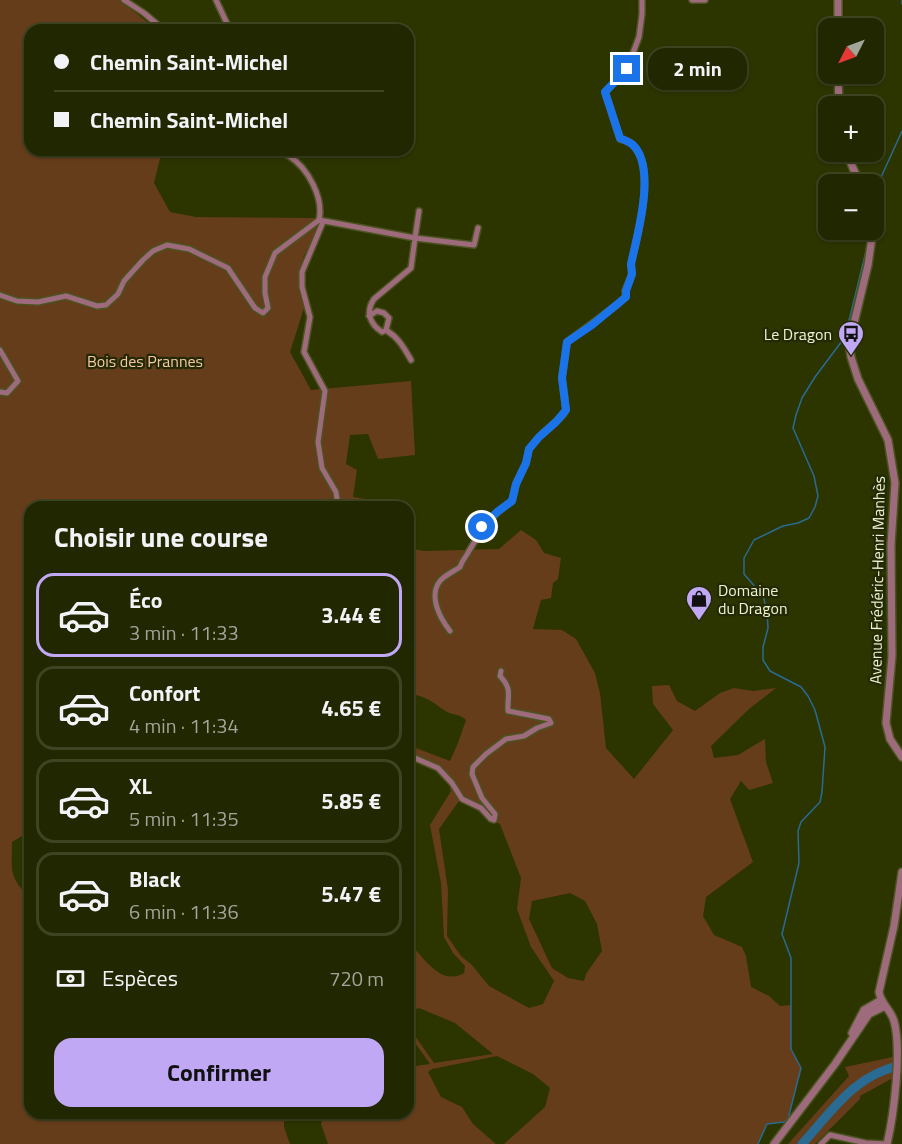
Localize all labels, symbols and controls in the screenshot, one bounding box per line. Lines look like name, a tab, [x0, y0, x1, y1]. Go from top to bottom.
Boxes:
north arrow	[818, 18, 884, 84]
map controls	[818, 18, 884, 240]
text: Chemin Saint-Michel	[90, 45, 288, 79]
callout: 2 min	[648, 48, 747, 90]
text: 2 min	[673, 53, 722, 84]
route end	[613, 55, 640, 82]
button: +	[818, 96, 884, 162]
text: Chemin Saint-Michel	[90, 103, 288, 137]
button: −	[818, 174, 884, 240]
bus stop icon: Le Dragon	[836, 319, 866, 357]
place label: Le Dragon	[764, 322, 832, 346]
park label: Bois des Prannes	[87, 349, 203, 373]
street label: Avenue Frédéric-Henri Manhès	[863, 476, 891, 684]
route start	[468, 513, 495, 540]
text: Choisir une course	[54, 516, 268, 557]
place label: Domaine du Dragon	[718, 578, 788, 620]
text: Éco	[129, 583, 162, 617]
shop icon: Domaine du Dragon	[684, 584, 714, 622]
icon: car	[57, 588, 111, 642]
text: 3.44 €	[321, 598, 381, 632]
text: 3 min · 11:33	[129, 617, 239, 648]
text: Confort	[129, 676, 200, 710]
icon: car	[57, 681, 111, 735]
text: 4.65 €	[321, 691, 381, 725]
text: 4 min · 11:34	[129, 710, 239, 741]
text: XL	[129, 769, 152, 803]
icon: car	[57, 774, 111, 828]
text: 5.85 €	[321, 784, 381, 818]
text: 5 min · 11:35	[129, 803, 239, 834]
text: Black	[129, 862, 181, 896]
icon: car	[57, 867, 111, 921]
text: 5.47 €	[321, 877, 381, 911]
text: 6 min · 11:36	[129, 896, 239, 927]
text: Espèces	[102, 961, 178, 995]
icon: cash	[54, 962, 87, 995]
text: 720 m	[329, 963, 384, 994]
button: Confirmer	[54, 1038, 384, 1107]

